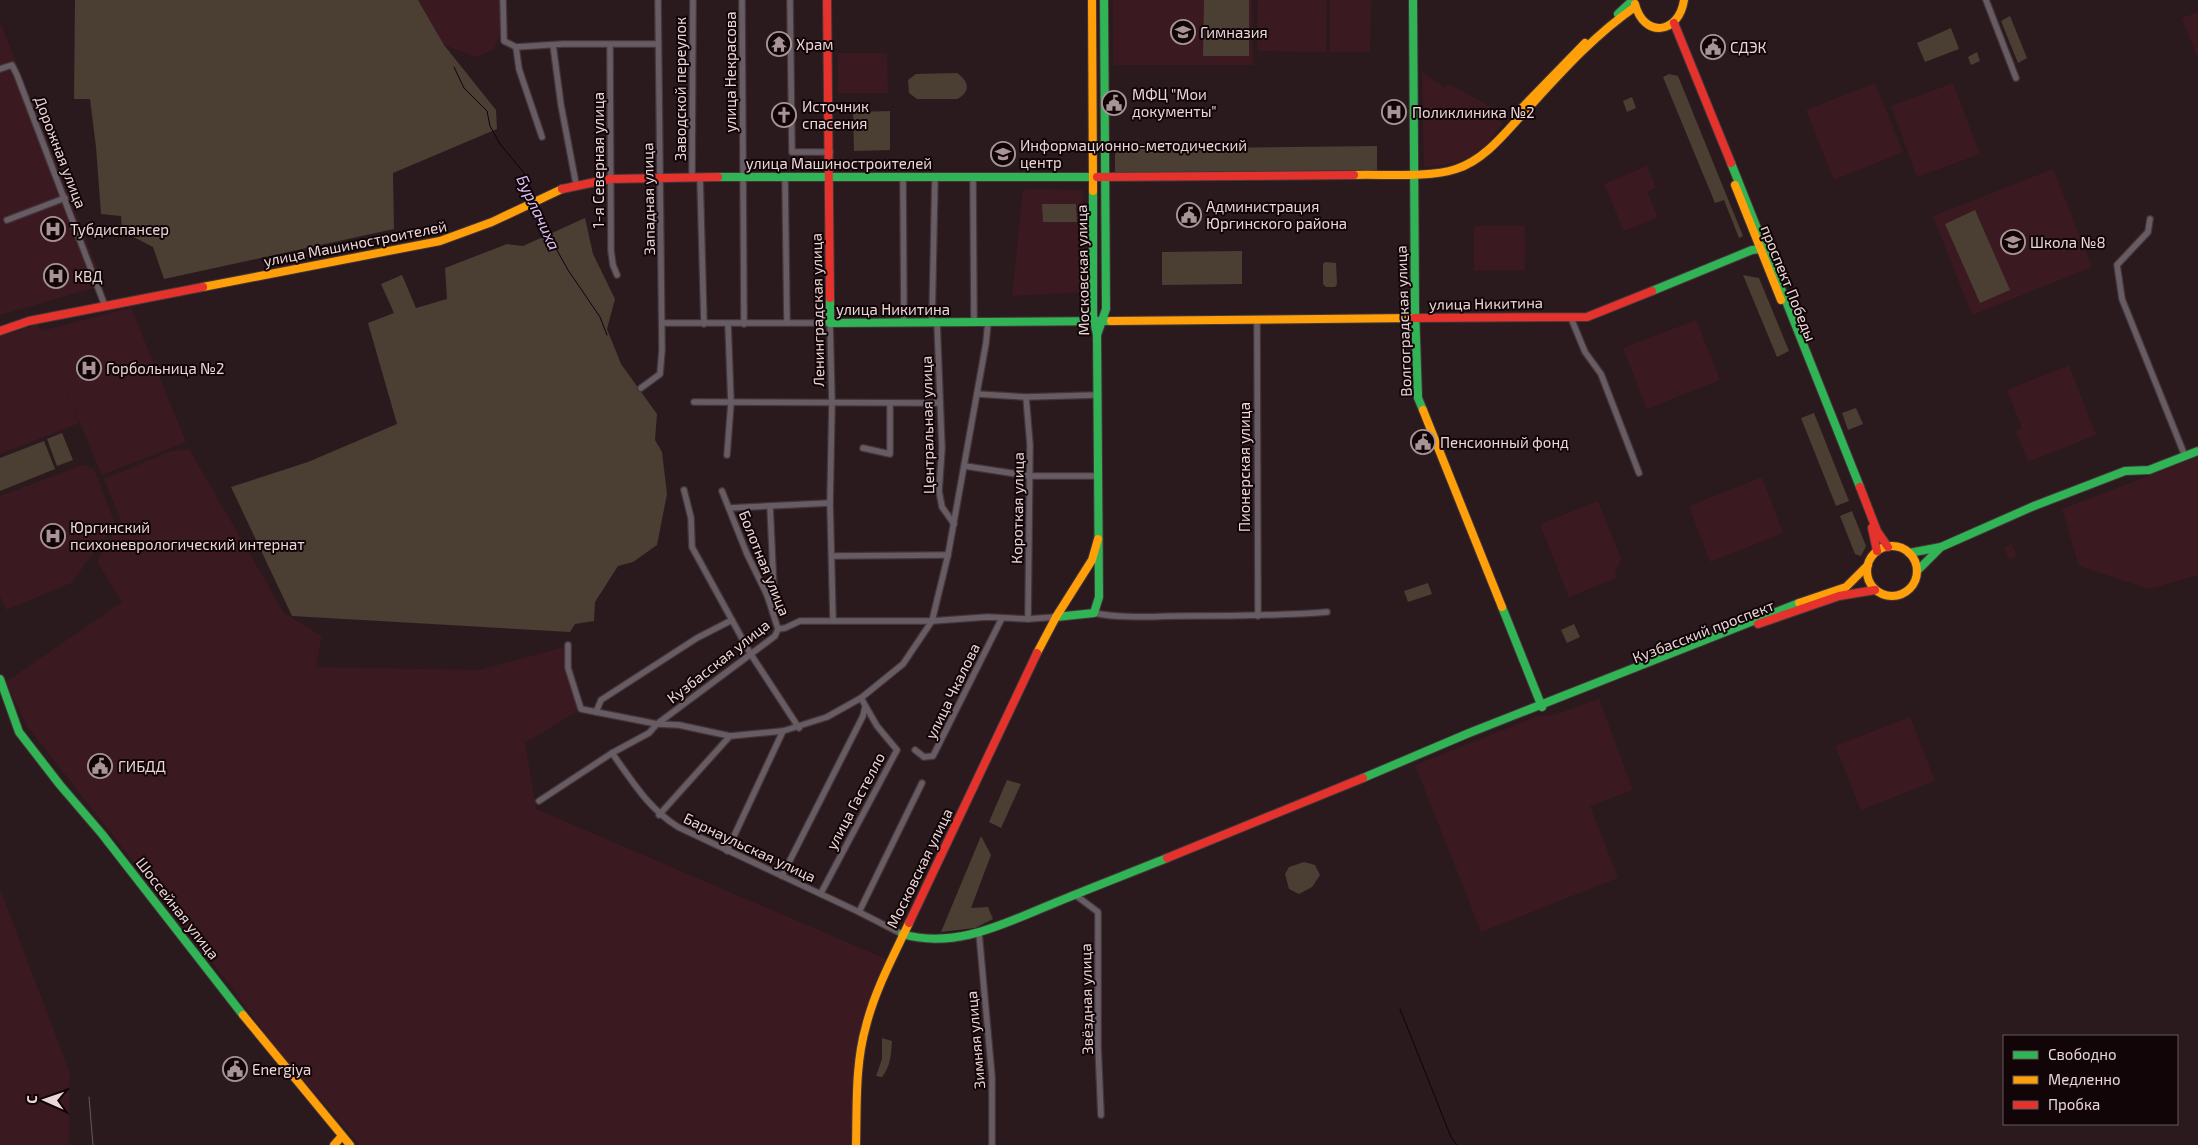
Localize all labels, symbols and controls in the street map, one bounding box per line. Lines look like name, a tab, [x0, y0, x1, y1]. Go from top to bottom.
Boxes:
street label: улица Некрасова	[721, 12, 740, 132]
street label: Заводской переулок	[671, 17, 690, 161]
school or university icon: Гимназия	[1170, 19, 1196, 45]
place label: Гимназия	[1200, 23, 1268, 41]
temple icon: Храм	[766, 31, 792, 57]
public building icon: СДЭК	[1700, 34, 1726, 60]
place label: Храм	[796, 35, 833, 53]
place label: СДЭК	[1730, 38, 1767, 56]
place label: МФЦ "Мои документы"	[1132, 85, 1217, 121]
public building icon: МФЦ "Мои документы"	[1101, 90, 1127, 116]
street label: 1-я Северная улица	[589, 92, 608, 228]
street label: Дорожная улица	[30, 93, 91, 211]
place label: Источник спасения	[802, 97, 869, 132]
hospital icon: Поликлиника №2	[1381, 99, 1407, 125]
church icon: Источник спасения	[771, 102, 797, 128]
place label: Поликлиника №2	[1412, 103, 1535, 121]
place label: Информационно-методический центр	[1020, 136, 1247, 171]
school or university icon: Информационно-методический центр	[990, 141, 1016, 167]
street label: Западная улица	[638, 143, 659, 255]
street label: улица Машиностроителей	[746, 154, 932, 173]
water label: Бурлачиха	[513, 171, 565, 253]
place label: Администрация Юргинского района	[1206, 197, 1347, 232]
public building icon: Администрация Юргинского района	[1176, 202, 1202, 228]
street label: Московская улица	[1072, 204, 1093, 336]
hospital icon: Тубдиспансер	[40, 216, 66, 242]
street label: улица Машиностроителей	[262, 216, 448, 271]
place label: Тубдиспансер	[70, 220, 169, 239]
street label: проспект Победы	[1758, 222, 1820, 344]
school or university icon: Школа №8	[2000, 229, 2026, 255]
street label: Ленинградская улица	[807, 233, 828, 387]
place label: Школа №8	[2030, 233, 2106, 251]
street label: Волгоградская улица	[1391, 245, 1416, 397]
hospital icon: КВД	[43, 263, 69, 289]
place label: КВД	[74, 267, 103, 285]
street label: улица Никитина	[1429, 293, 1543, 314]
street label: улица Никитина	[836, 300, 950, 319]
hospital icon: Горбольница №2	[76, 355, 102, 381]
street label: Центральная улица	[917, 356, 938, 494]
place label: Горбольница №2	[106, 359, 224, 377]
street label: Пионерская улица	[1235, 402, 1254, 532]
public building icon: Пенсионный фонд	[1410, 429, 1436, 455]
place label: Пенсионный фонд	[1440, 433, 1569, 451]
street label: Короткая улица	[1007, 452, 1028, 564]
street label: Болотная улица	[735, 508, 794, 619]
place label: Юргинский психоневрологический интернат	[70, 518, 305, 553]
hospital icon: Юргинский психоневрологический интернат	[40, 523, 66, 549]
street label: Кузбасский проспект	[1630, 596, 1777, 667]
street label: Кузбасская улица	[663, 615, 774, 707]
street label: улица Чкалова	[921, 640, 984, 742]
street label: улица Гастелло	[822, 749, 889, 853]
public building icon: ГИБДД	[87, 753, 113, 779]
place label: ГИБДД	[118, 757, 166, 775]
street label: Московская улица	[882, 805, 957, 931]
street label: Барнаульская улица	[681, 808, 819, 886]
street label: Шоссейная улица	[132, 853, 223, 963]
street label: Звёздная улица	[1076, 943, 1097, 1055]
street label: Зимняя улица	[962, 990, 989, 1090]
legend	[2003, 1035, 2178, 1125]
text: Свободно	[2048, 1045, 2117, 1063]
public building icon: Energiya	[222, 1056, 248, 1082]
place label: Energiya	[252, 1060, 311, 1078]
text: Медленно	[2048, 1070, 2121, 1088]
north arrow	[20, 1075, 70, 1125]
text: С	[23, 1095, 40, 1104]
text: Пробка	[2048, 1095, 2100, 1113]

